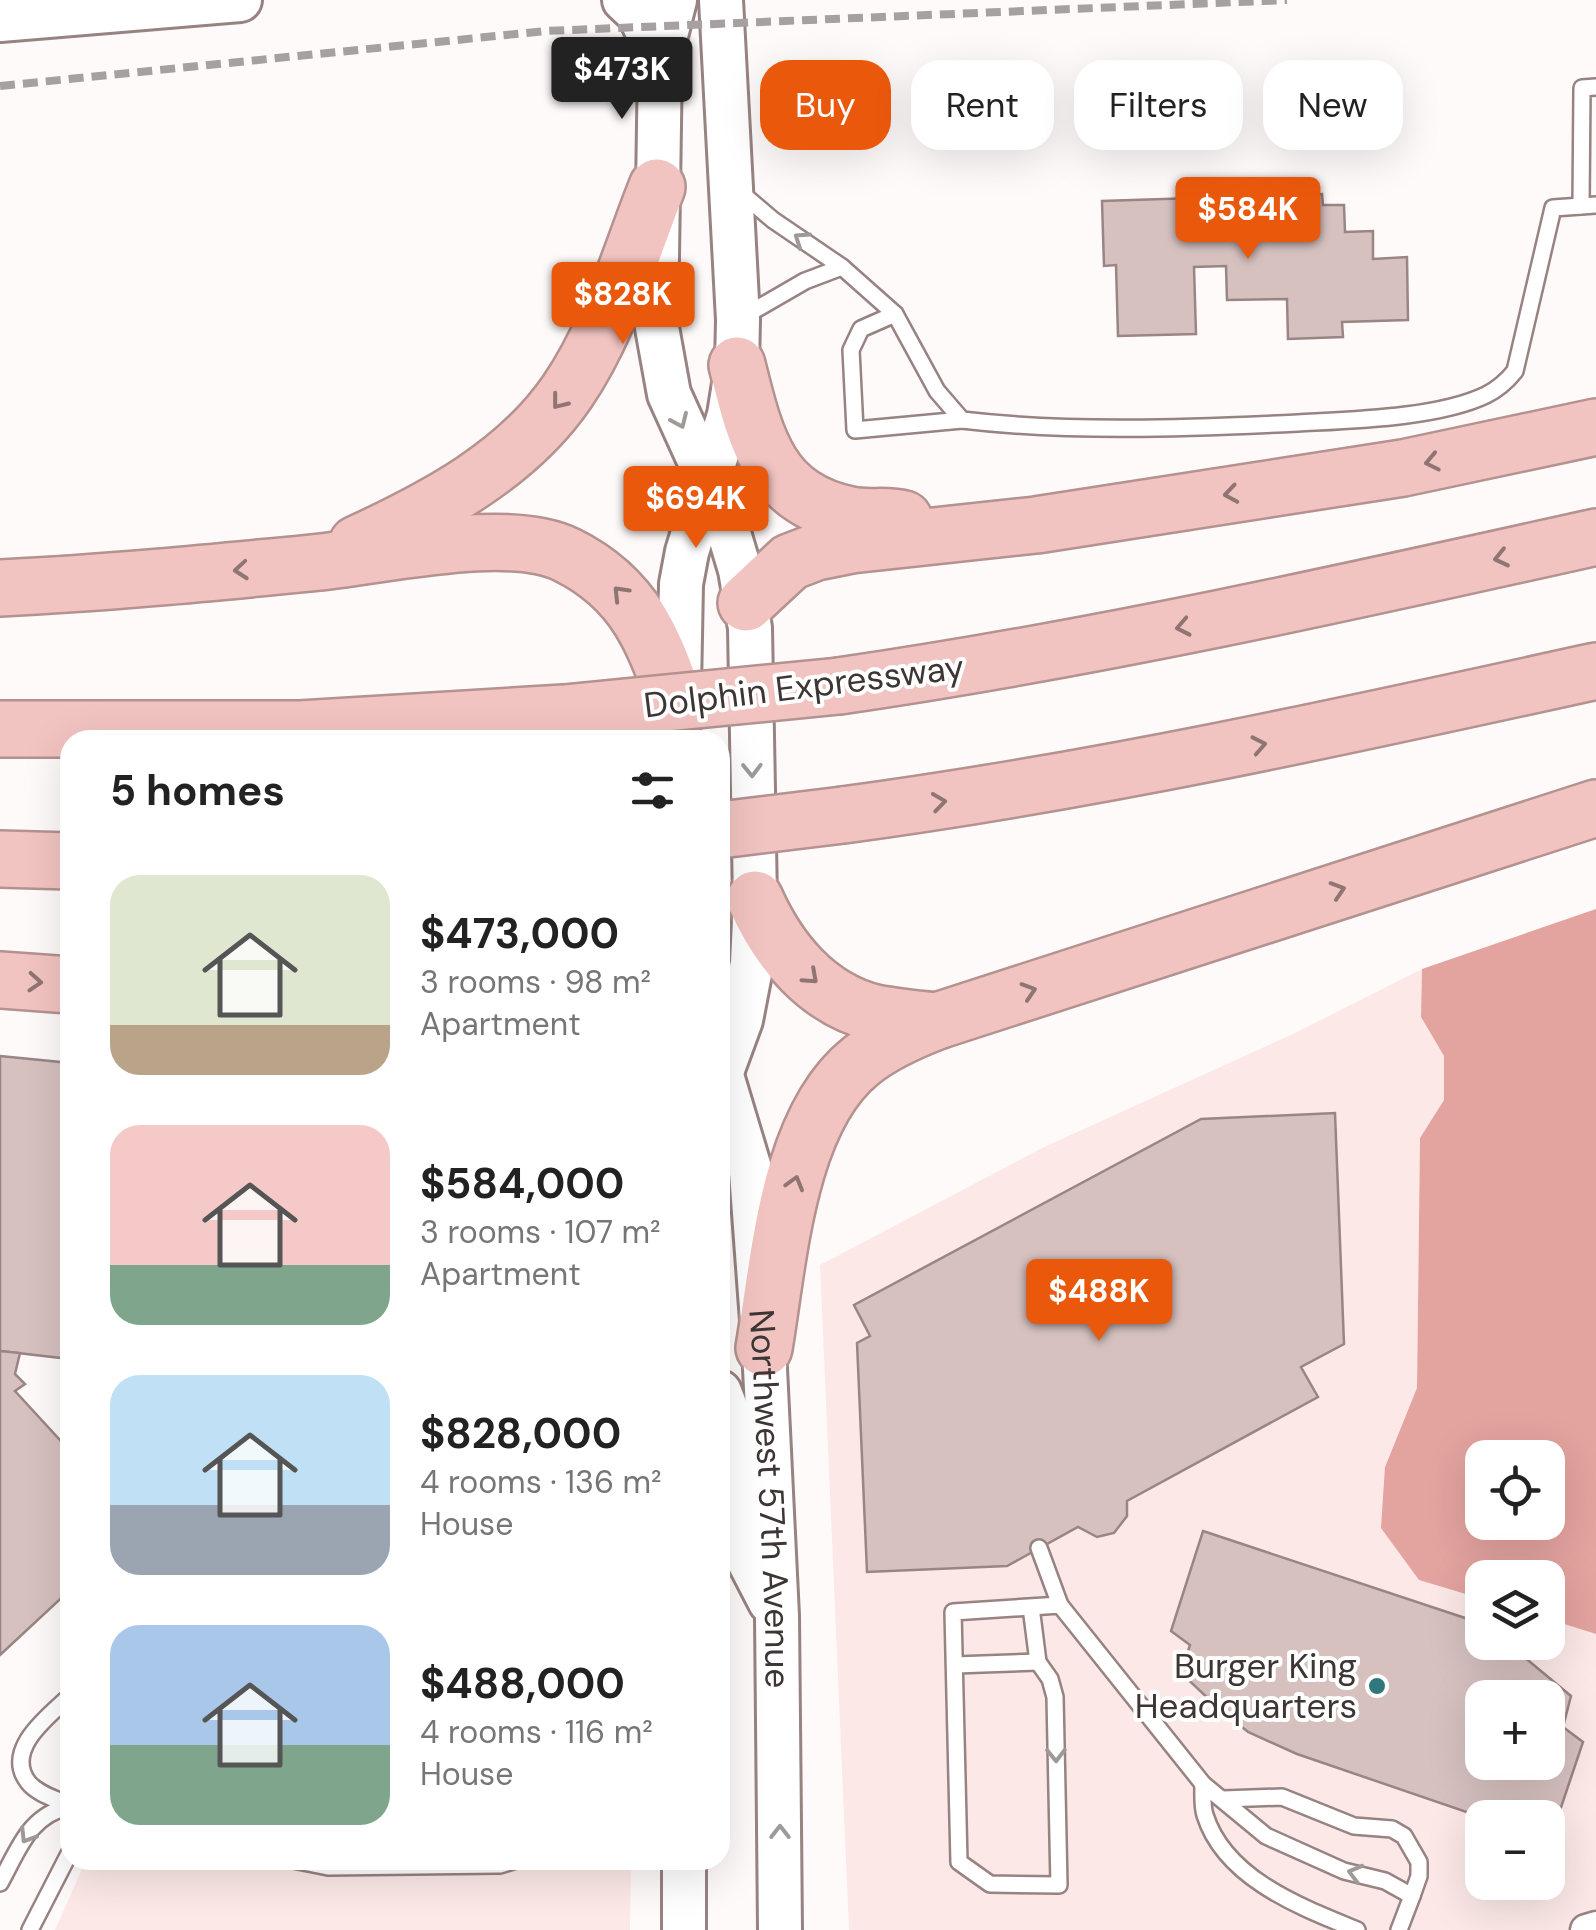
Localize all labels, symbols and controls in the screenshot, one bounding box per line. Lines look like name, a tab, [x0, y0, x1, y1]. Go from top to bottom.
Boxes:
pin: $473K	[552, 37, 692, 122]
text: $473K	[573, 48, 671, 90]
chip: Buy	[760, 60, 891, 150]
chip: Rent	[911, 60, 1054, 150]
chip: Filters	[1074, 60, 1243, 150]
chip: New	[1263, 60, 1403, 150]
pin: $584K	[1178, 177, 1318, 262]
text: $584K	[1197, 188, 1299, 230]
one-way arrow	[794, 232, 812, 251]
pin: $828K	[553, 262, 693, 347]
text: $828K	[574, 273, 672, 315]
one-way arrow	[553, 390, 570, 408]
one-way arrow	[668, 411, 688, 429]
one-way arrow	[1424, 450, 1441, 471]
pin: $694K	[626, 466, 766, 551]
text: $694K	[646, 477, 747, 519]
one-way arrow	[1223, 483, 1240, 504]
one-way arrow	[1493, 546, 1510, 567]
one-way arrow	[233, 558, 249, 580]
one-way arrow	[614, 587, 632, 605]
one-way arrow	[1175, 615, 1192, 636]
street label: Dolphin Expressway	[641, 644, 967, 728]
one-way arrow	[1250, 735, 1267, 756]
one-way arrow	[742, 762, 763, 778]
text: 5 homes	[110, 763, 285, 818]
icon: filters	[625, 763, 680, 818]
one-way arrow	[931, 792, 948, 813]
one-way arrow	[1329, 882, 1346, 902]
text: $473,000	[420, 906, 619, 961]
icon: home	[190, 915, 310, 1035]
text: 3 rooms · 98 m²	[420, 961, 651, 1003]
one-way arrow	[799, 966, 818, 984]
one-way arrow	[27, 971, 43, 992]
one-way arrow	[1020, 983, 1037, 1003]
text: Apartment	[420, 1003, 581, 1045]
text: $584,000	[420, 1156, 624, 1211]
icon: home	[190, 1165, 310, 1285]
one-way arrow	[783, 1176, 804, 1193]
text: 3 rooms · 107 m²	[420, 1211, 661, 1253]
text: Apartment	[420, 1253, 581, 1295]
pin: $488K	[1029, 1259, 1169, 1344]
text: $488K	[1048, 1270, 1150, 1312]
street label: Northwest 57th Avenue	[738, 1308, 801, 1688]
text: $828,000	[420, 1406, 621, 1461]
icon: home	[190, 1415, 310, 1535]
map controls	[1465, 1440, 1565, 1900]
button: locate	[1465, 1440, 1565, 1540]
text: 4 rooms · 136 m²	[420, 1461, 662, 1503]
text: House	[420, 1503, 513, 1545]
button: layers	[1465, 1560, 1565, 1660]
place label: Burger King Headquarters	[1135, 1643, 1357, 1729]
text: $488,000	[420, 1656, 625, 1711]
icon: home	[190, 1665, 310, 1785]
marker: Burger King Headquarters	[1366, 1675, 1388, 1697]
button: +	[1465, 1680, 1565, 1780]
text: 4 rooms · 116 m²	[420, 1711, 653, 1753]
one-way arrow	[1045, 1748, 1067, 1764]
text: House	[420, 1753, 513, 1795]
button: −	[1465, 1800, 1565, 1900]
one-way arrow	[769, 1824, 791, 1840]
one-way arrow	[20, 1825, 39, 1843]
one-way arrow	[1347, 1864, 1365, 1885]

